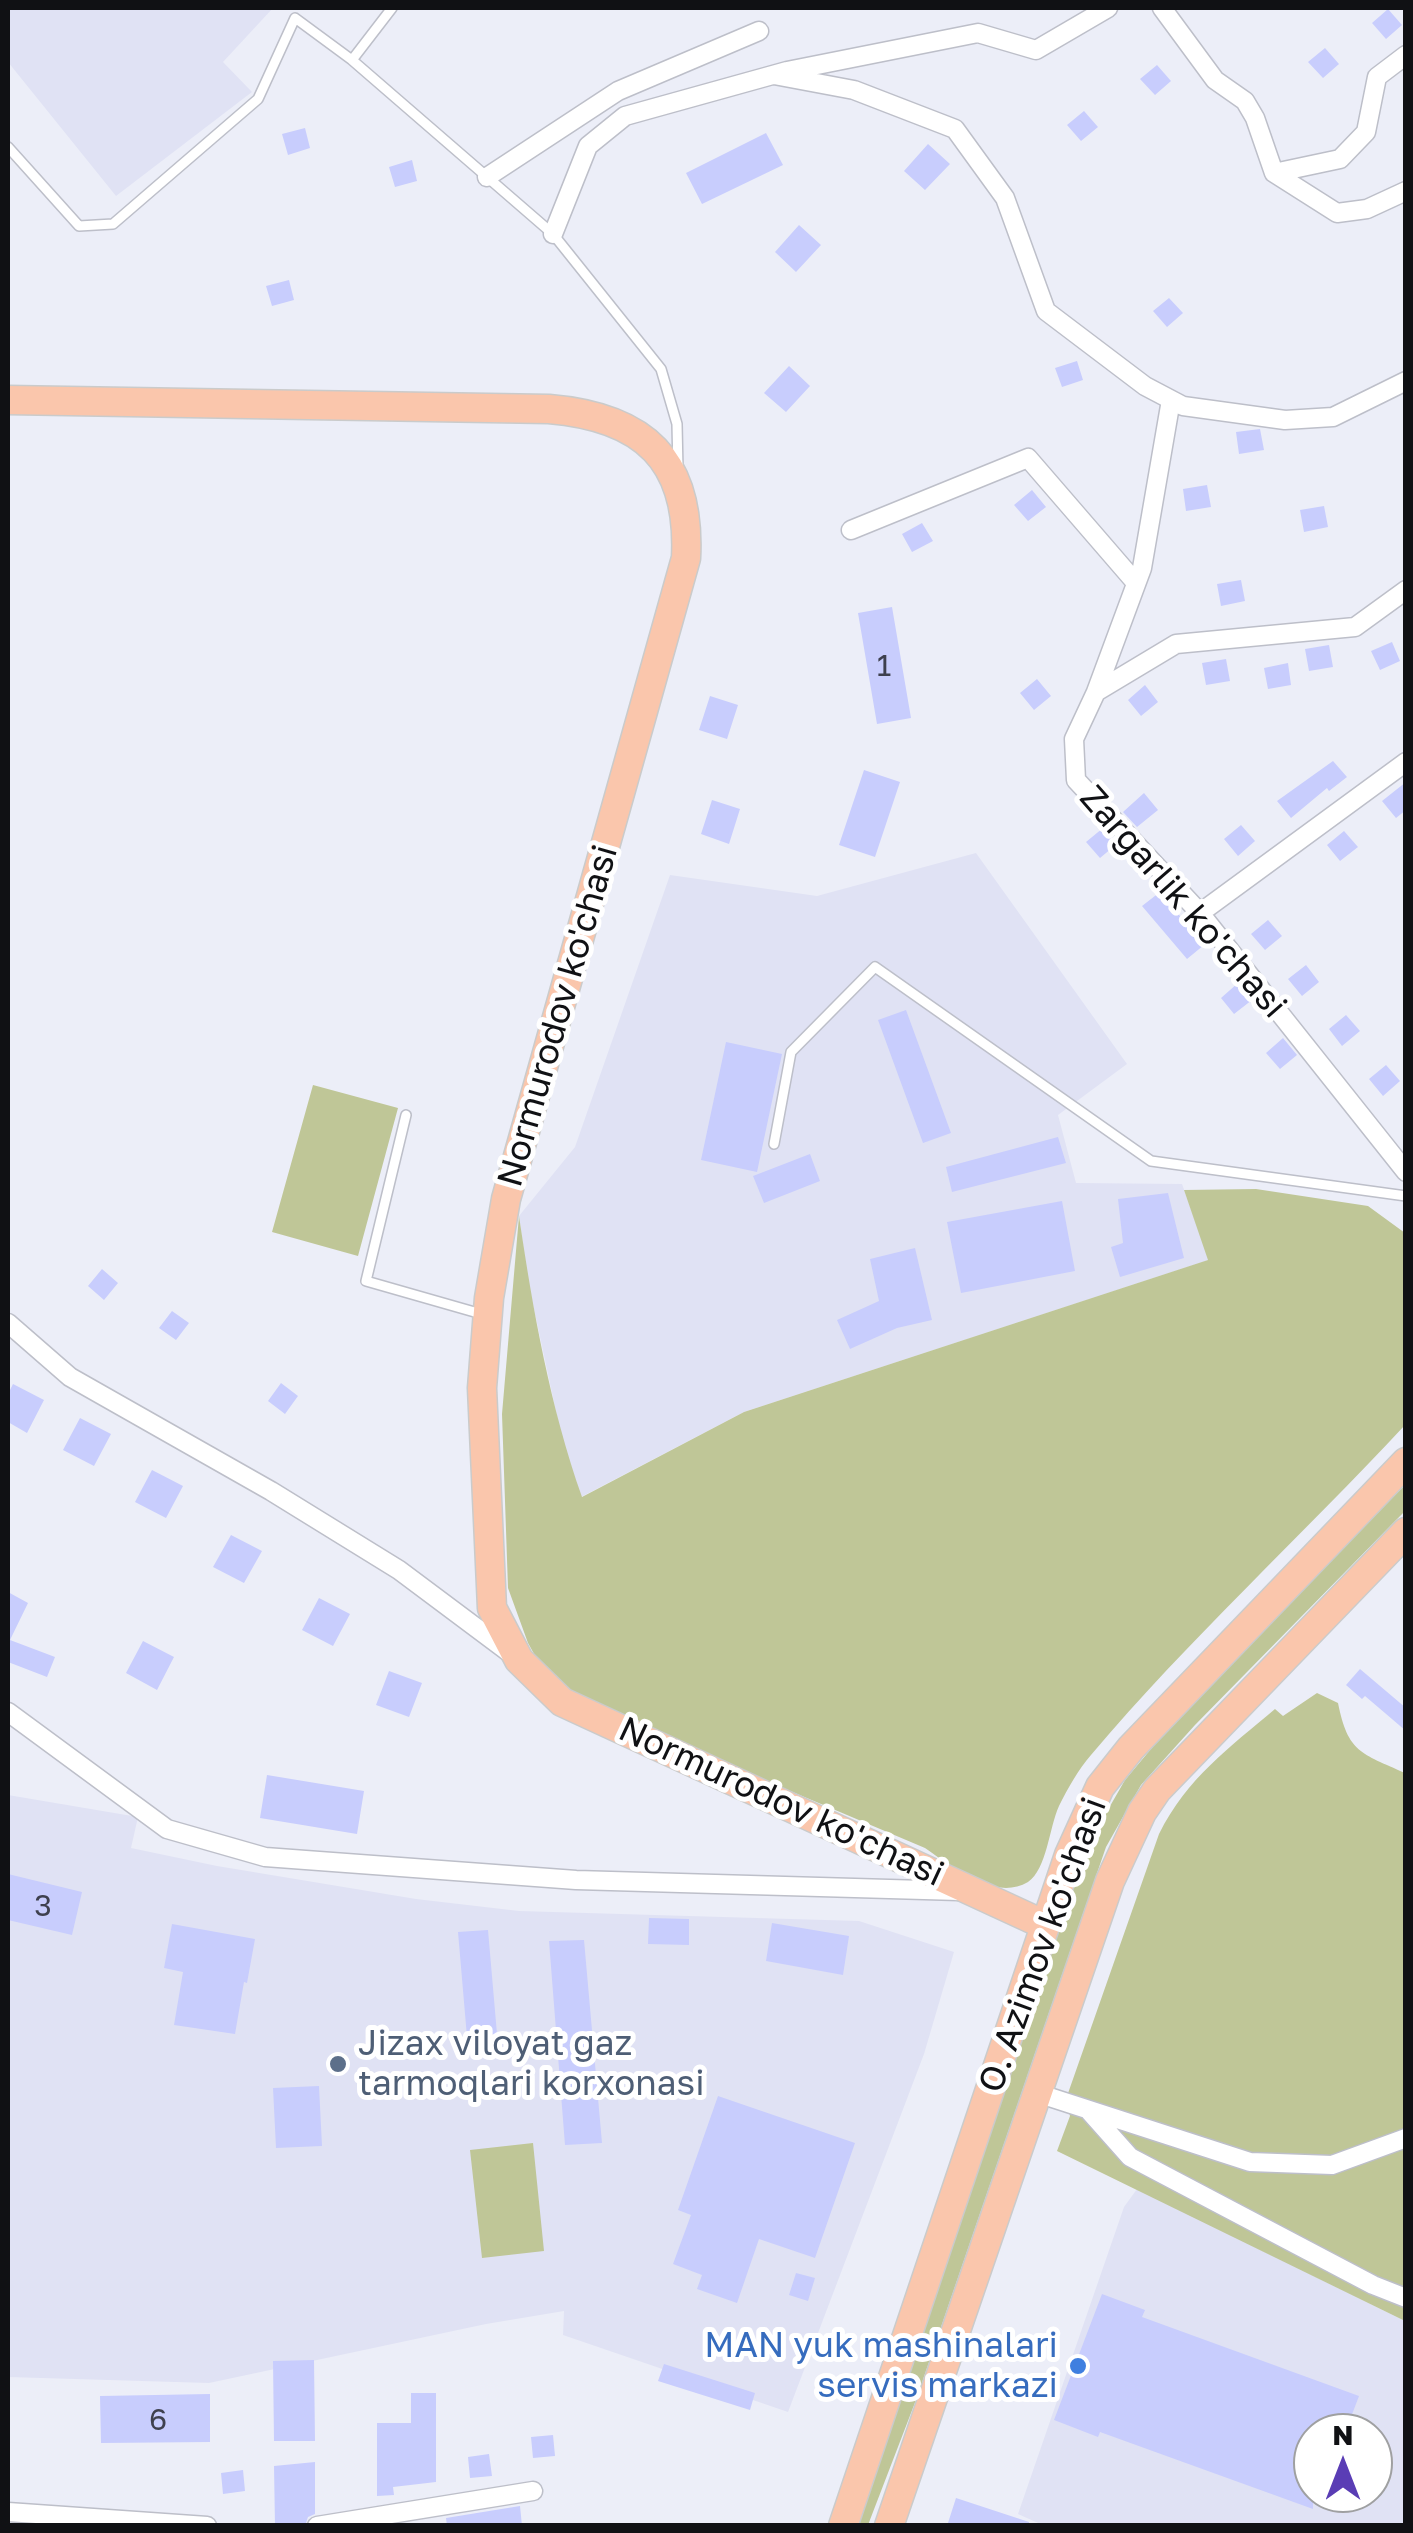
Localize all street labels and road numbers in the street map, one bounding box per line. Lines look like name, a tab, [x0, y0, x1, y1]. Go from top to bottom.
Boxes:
street label: Zargarlik ko'chasi	[1071, 777, 1295, 1027]
street label: Normurodov ko'chasi	[489, 840, 627, 1192]
street label: Normurodov ko'chasi	[612, 1708, 950, 1896]
street label: O. Azimov ko'chasi	[970, 1792, 1116, 2098]

